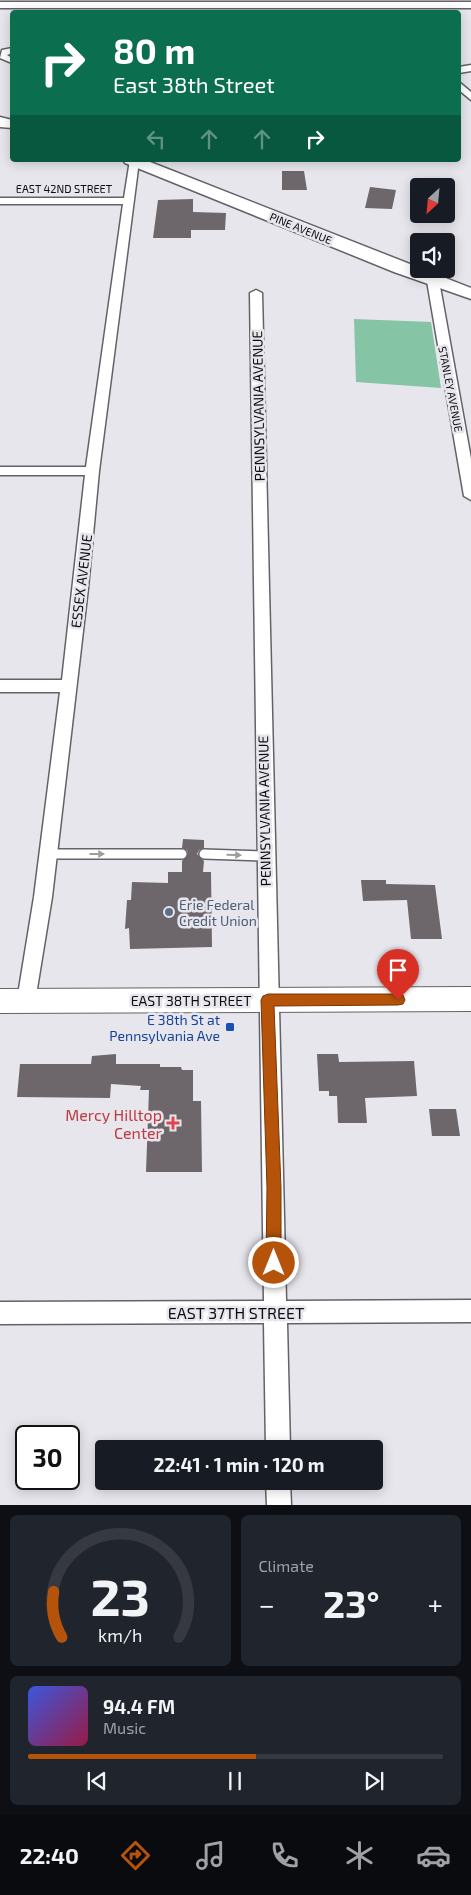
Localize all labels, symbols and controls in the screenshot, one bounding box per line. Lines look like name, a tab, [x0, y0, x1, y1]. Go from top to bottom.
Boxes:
text: 80 m	[113, 29, 195, 71]
icon: right	[30, 30, 95, 95]
text: East 38th Street	[113, 71, 275, 97]
icon: left	[142, 125, 170, 153]
icon: ahead	[195, 125, 223, 153]
icon: ahead	[248, 125, 276, 153]
icon: right	[301, 125, 329, 153]
north arrow	[410, 178, 455, 222]
map controls	[410, 178, 455, 278]
street label: EAST 42ND STREET	[16, 182, 113, 195]
street label: PINE AVENUE	[268, 210, 334, 246]
button: sound	[410, 233, 455, 278]
street label: PENNSYLVANIA AVENUE	[248, 330, 268, 482]
street label: STANLEY AVENUE	[436, 345, 466, 433]
street label: ESSEX AVENUE	[67, 533, 95, 629]
street label: PENNSYLVANIA AVENUE	[254, 735, 274, 887]
one-way arrow	[89, 850, 105, 858]
one-way arrow	[226, 851, 242, 859]
place label: Erie Federal Credit Union	[179, 896, 257, 929]
marker: Erie Federal Credit Union	[163, 906, 175, 918]
pin	[377, 949, 419, 1000]
icon: arrive	[384, 956, 412, 984]
street label: EAST 38TH STREET	[131, 992, 251, 1009]
place label: E 38th St at Pennsylvania Ave	[109, 1011, 220, 1044]
marker: E 38th St at Pennsylvania Ave	[224, 1021, 236, 1033]
place label: Mercy Hilltop Center	[65, 1105, 163, 1142]
marker: Mercy Hilltop Center	[166, 1116, 180, 1130]
position arrow	[247, 1236, 299, 1288]
street label: EAST 37TH STREET	[168, 1303, 304, 1322]
speed limit sign: 30	[15, 1425, 80, 1490]
text: 22:41 · 1 min · 120 m	[153, 1453, 325, 1476]
text: Climate	[259, 1556, 314, 1575]
text: 23	[90, 1564, 150, 1626]
text: 23°	[323, 1580, 380, 1626]
text: −	[259, 1587, 275, 1621]
text: +	[428, 1587, 443, 1621]
text: km/h	[98, 1624, 142, 1646]
text: 94.4 FM	[103, 1695, 175, 1718]
text: Music	[103, 1718, 146, 1737]
icon: previous	[83, 1767, 111, 1795]
icon: pause	[221, 1767, 249, 1795]
icon: next	[360, 1767, 388, 1795]
icon: directions	[118, 1838, 153, 1873]
icon: music	[193, 1838, 228, 1873]
icon: phone	[267, 1838, 302, 1873]
icon: climate	[342, 1838, 377, 1873]
icon: car	[416, 1838, 451, 1873]
text: 22:40	[20, 1842, 79, 1868]

